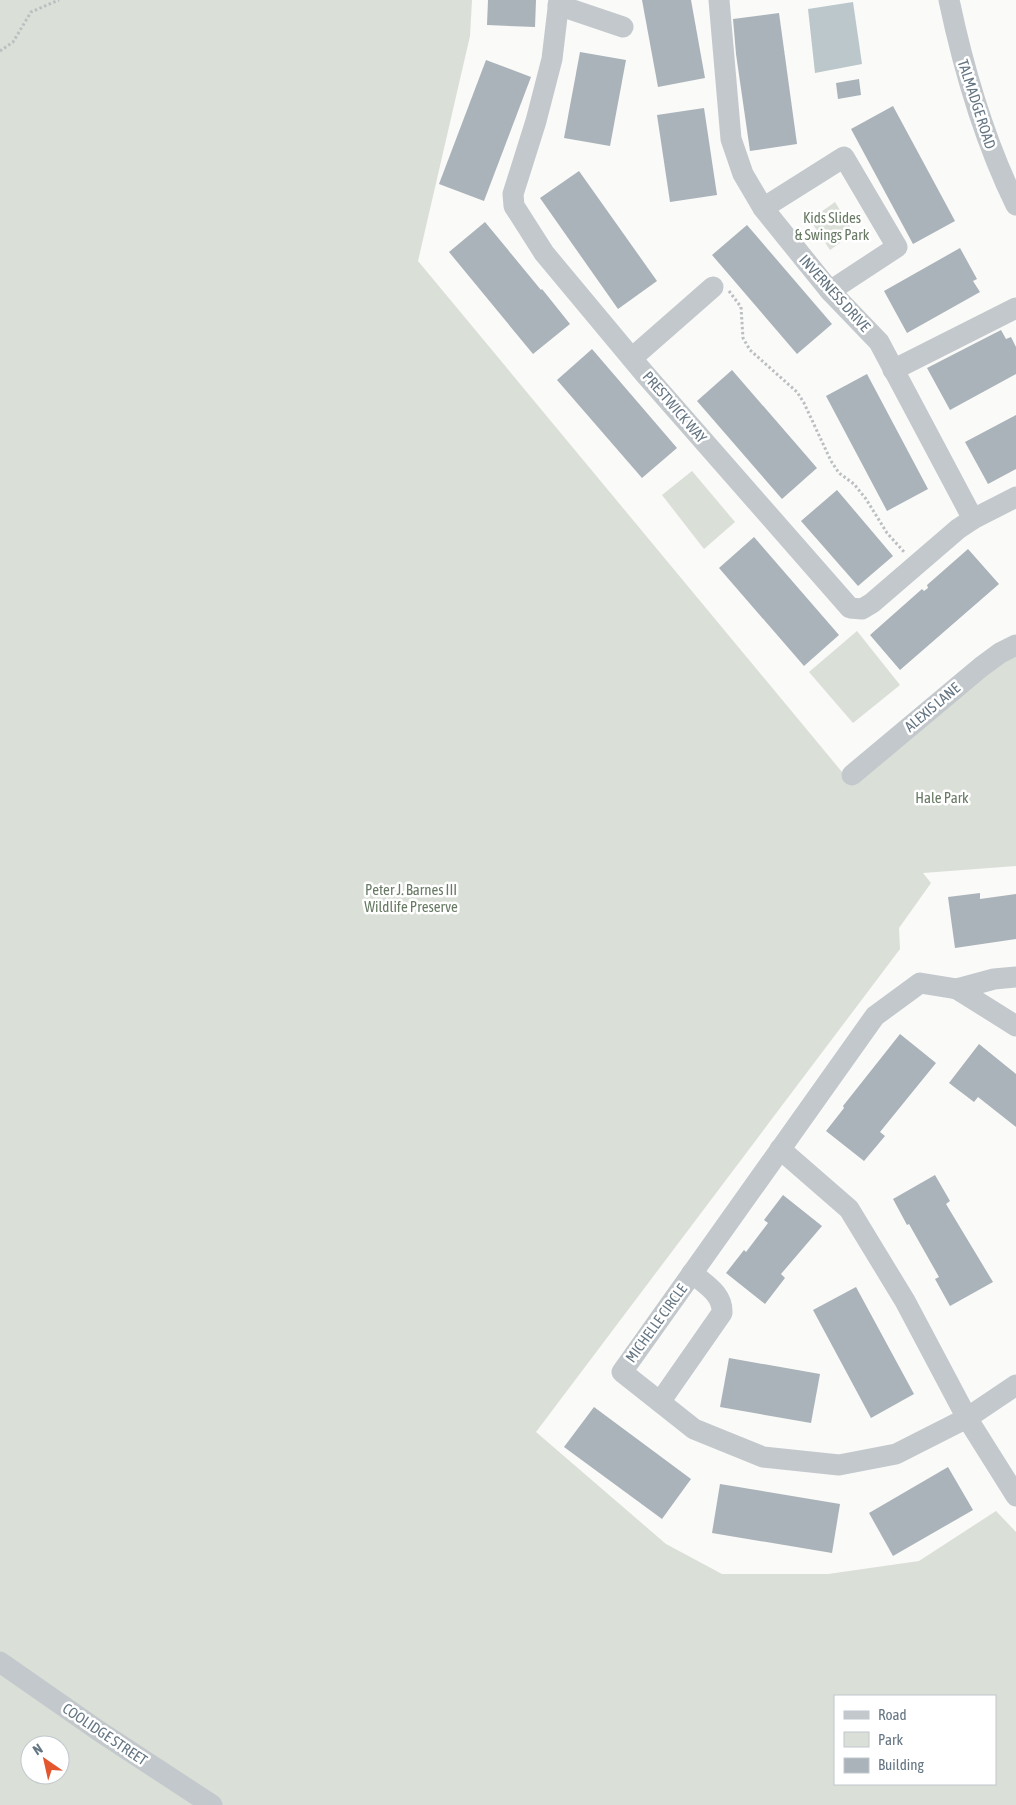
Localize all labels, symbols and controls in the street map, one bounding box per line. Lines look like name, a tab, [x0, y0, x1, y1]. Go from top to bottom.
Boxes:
street label: TALMADGE ROAD	[955, 57, 999, 151]
park label: Kids Slides & Swings Park	[795, 209, 870, 243]
street label: INVERNESS DRIVE	[796, 251, 874, 335]
street label: PRESTWICK WAY	[639, 368, 711, 446]
street label: ALEXIS LANE	[901, 679, 964, 735]
park label: Hale Park	[915, 789, 969, 806]
park label: Peter J. Barnes III Wildlife Preserve	[364, 881, 458, 915]
street label: MICHELLE CIRCLE	[622, 1280, 690, 1365]
legend	[834, 1695, 996, 1785]
street label: COOLIDGE STREET	[60, 1700, 151, 1769]
text: Road	[878, 1706, 907, 1723]
text: Park	[878, 1731, 903, 1748]
north arrow	[20, 1735, 70, 1785]
text: N	[30, 1740, 46, 1758]
text: Building	[878, 1756, 924, 1773]

